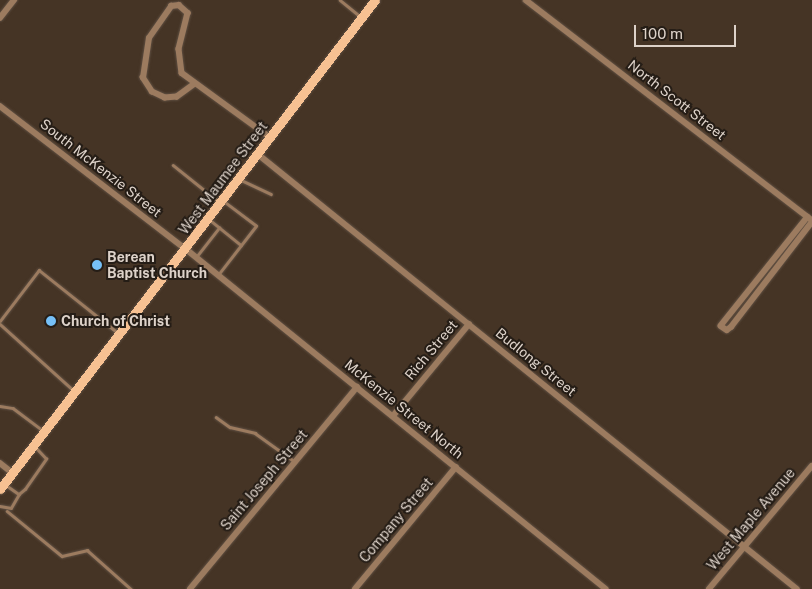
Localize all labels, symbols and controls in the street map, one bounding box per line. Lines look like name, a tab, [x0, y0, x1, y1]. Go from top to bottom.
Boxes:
scale bar	[637, 15, 740, 47]
text: 100 m	[642, 25, 683, 42]
street label: North Scott Street	[625, 57, 729, 143]
street label: South McKenzie Street	[37, 115, 165, 221]
street label: West Maumee Street	[175, 118, 271, 238]
place label: Berean Baptist Church	[107, 249, 207, 282]
marker: Berean Baptist Church	[91, 259, 103, 271]
place label: Church of Christ	[61, 313, 170, 329]
marker: Church of Christ	[45, 315, 57, 327]
street label: Rich Street	[401, 317, 461, 383]
street label: Budlong Street	[492, 324, 580, 400]
street label: McKenzie Street North	[341, 356, 467, 462]
street label: Saint Joseph Street	[217, 426, 311, 534]
street label: West Maple Avenue	[703, 465, 799, 573]
street label: Company Street	[356, 474, 436, 566]

